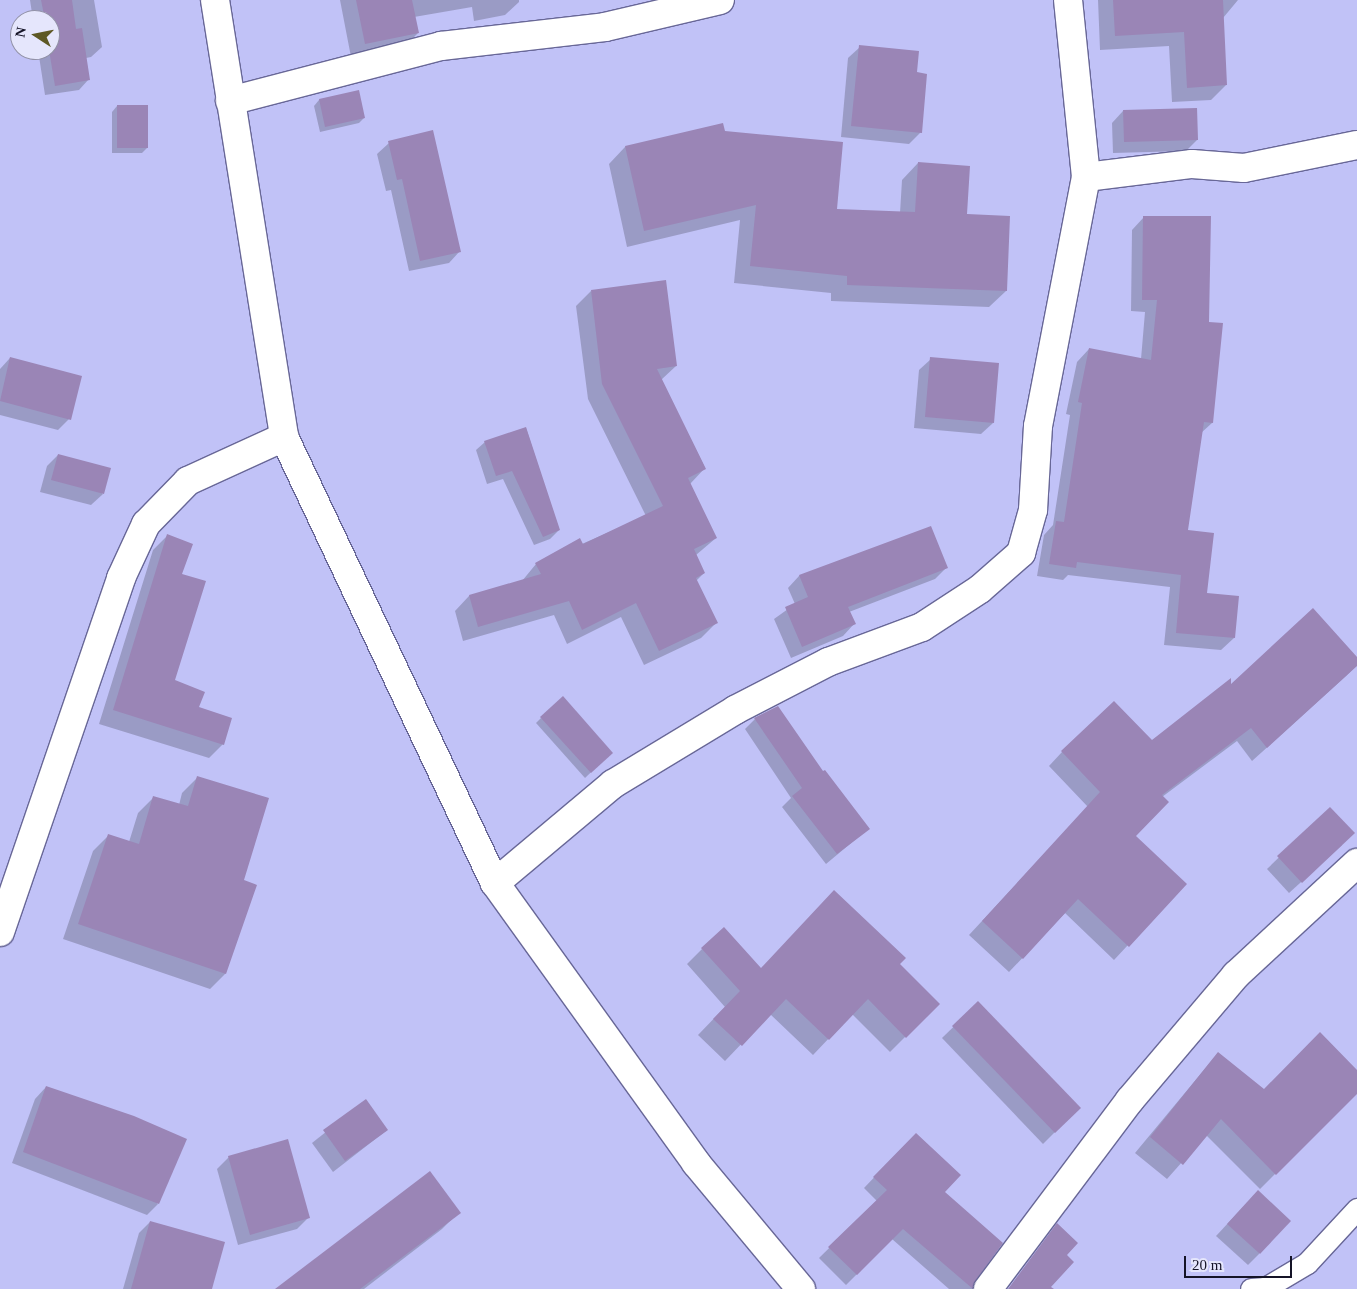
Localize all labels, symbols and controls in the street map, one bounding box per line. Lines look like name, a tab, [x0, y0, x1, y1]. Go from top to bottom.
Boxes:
north arrow	[10, 10, 60, 60]
text: N	[12, 26, 29, 39]
scale bar	[1187, 1246, 1294, 1278]
text: 20 m	[1192, 1257, 1222, 1273]

